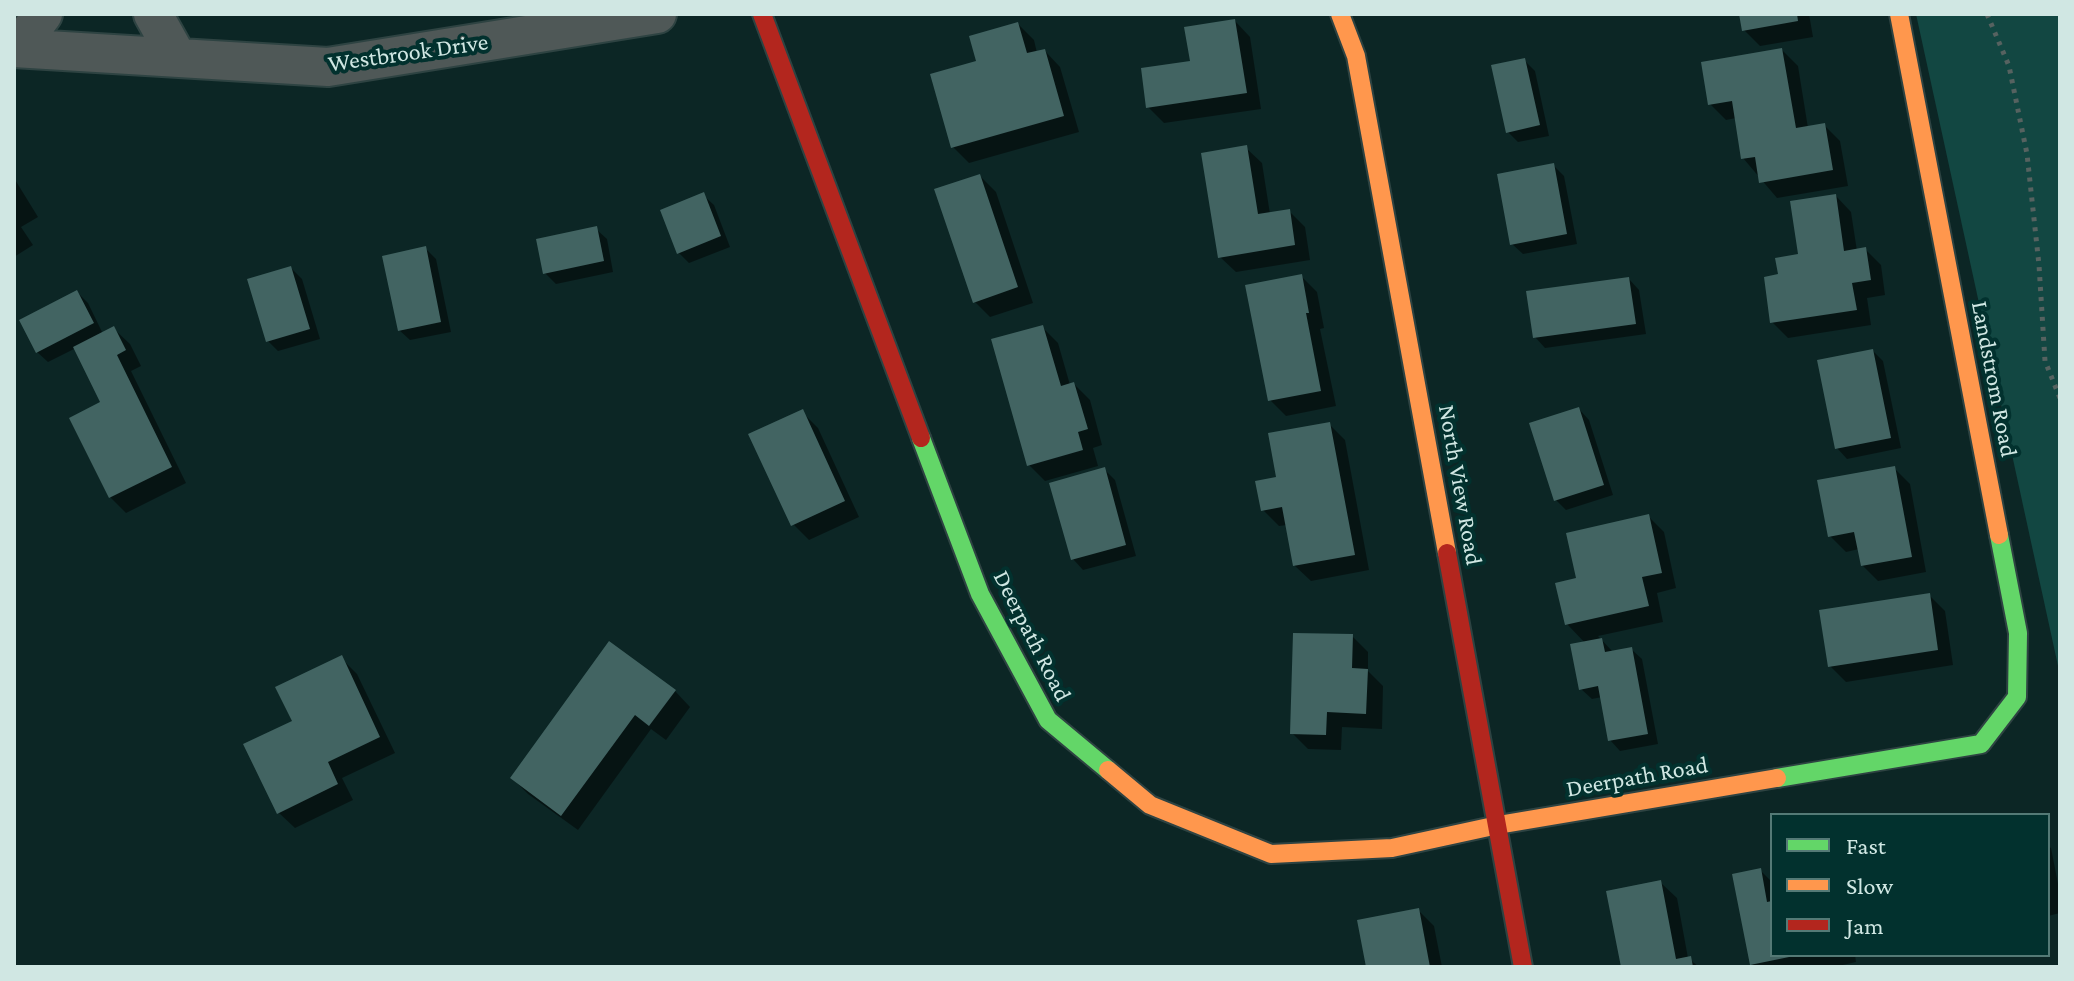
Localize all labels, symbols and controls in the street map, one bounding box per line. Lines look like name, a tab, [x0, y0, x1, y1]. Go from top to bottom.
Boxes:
street label: Westbrook Drive	[326, 28, 490, 78]
street label: Landstrom Road	[1965, 299, 2023, 459]
street label: North View Road	[1432, 403, 1488, 567]
street label: Deerpath Road	[987, 566, 1077, 706]
street label: Deerpath Road	[1564, 750, 1710, 804]
legend	[1770, 813, 2050, 957]
text: Fast	[1846, 832, 1886, 859]
text: Slow	[1846, 872, 1893, 899]
text: Jam	[1846, 912, 1884, 939]

